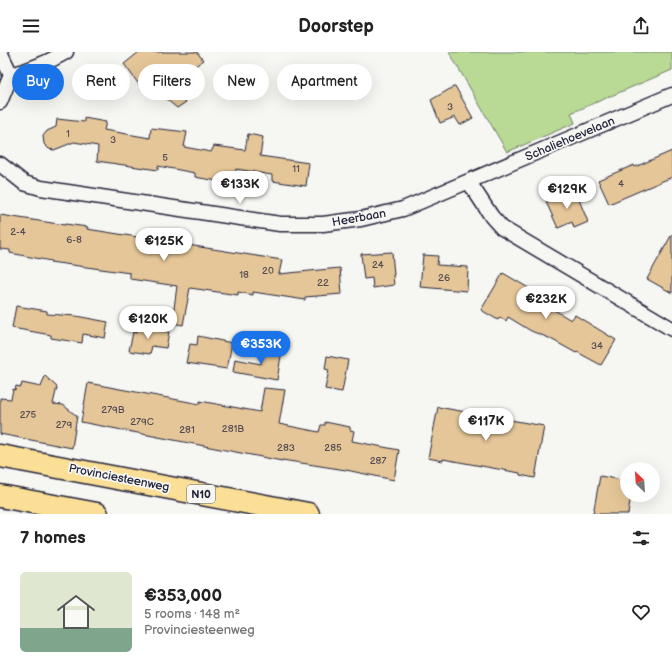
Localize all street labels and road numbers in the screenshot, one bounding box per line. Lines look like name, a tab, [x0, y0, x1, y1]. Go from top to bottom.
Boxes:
street label: Schaliehoevelaan	[523, 113, 617, 165]
street label: Heerbaan	[331, 206, 387, 230]
street label: Provinciesteenweg	[67, 461, 171, 495]
road number: N10	[187, 485, 215, 503]

